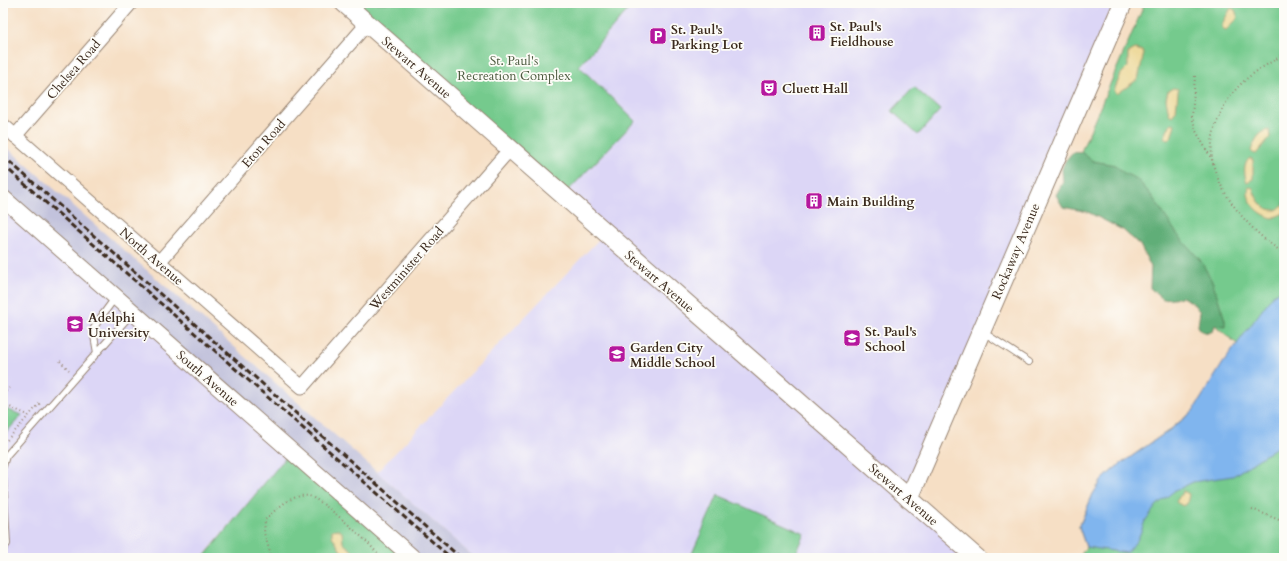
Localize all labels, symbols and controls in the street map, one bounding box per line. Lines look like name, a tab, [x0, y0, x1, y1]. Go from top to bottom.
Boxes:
place label: St. Paul's Fieldhouse	[830, 18, 894, 51]
place label: St. Paul's Parking Lot	[671, 21, 743, 54]
building icon: St. Paul's Fieldhouse	[807, 23, 827, 43]
parking icon: St. Paul's Parking Lot	[648, 26, 668, 46]
street label: Stewart Avenue	[378, 32, 455, 103]
street label: Chelsea Road	[43, 36, 105, 104]
park label: St. Paul's Recreation Complex	[457, 52, 571, 85]
theatre icon: Cluett Hall	[759, 78, 779, 98]
place label: Cluett Hall	[782, 80, 848, 98]
street label: Eton Road	[238, 116, 290, 172]
building icon: Main Building	[804, 191, 824, 211]
place label: Main Building	[827, 193, 915, 211]
street label: Rockaway Avenue	[987, 200, 1044, 302]
street label: Westminister Road	[365, 223, 448, 315]
street label: North Avenue	[115, 224, 187, 290]
street label: Stewart Avenue	[621, 246, 698, 317]
place label: Adelphi University	[88, 309, 150, 342]
school or university icon: Adelphi University	[65, 314, 85, 334]
place label: St. Paul's School	[865, 323, 917, 356]
school or university icon: St. Paul's School	[842, 328, 862, 348]
place label: Garden City Middle School	[630, 339, 716, 372]
school or university icon: Garden City Middle School	[607, 344, 627, 364]
street label: South Avenue	[172, 347, 243, 411]
street label: Stewart Avenue	[865, 459, 942, 530]

